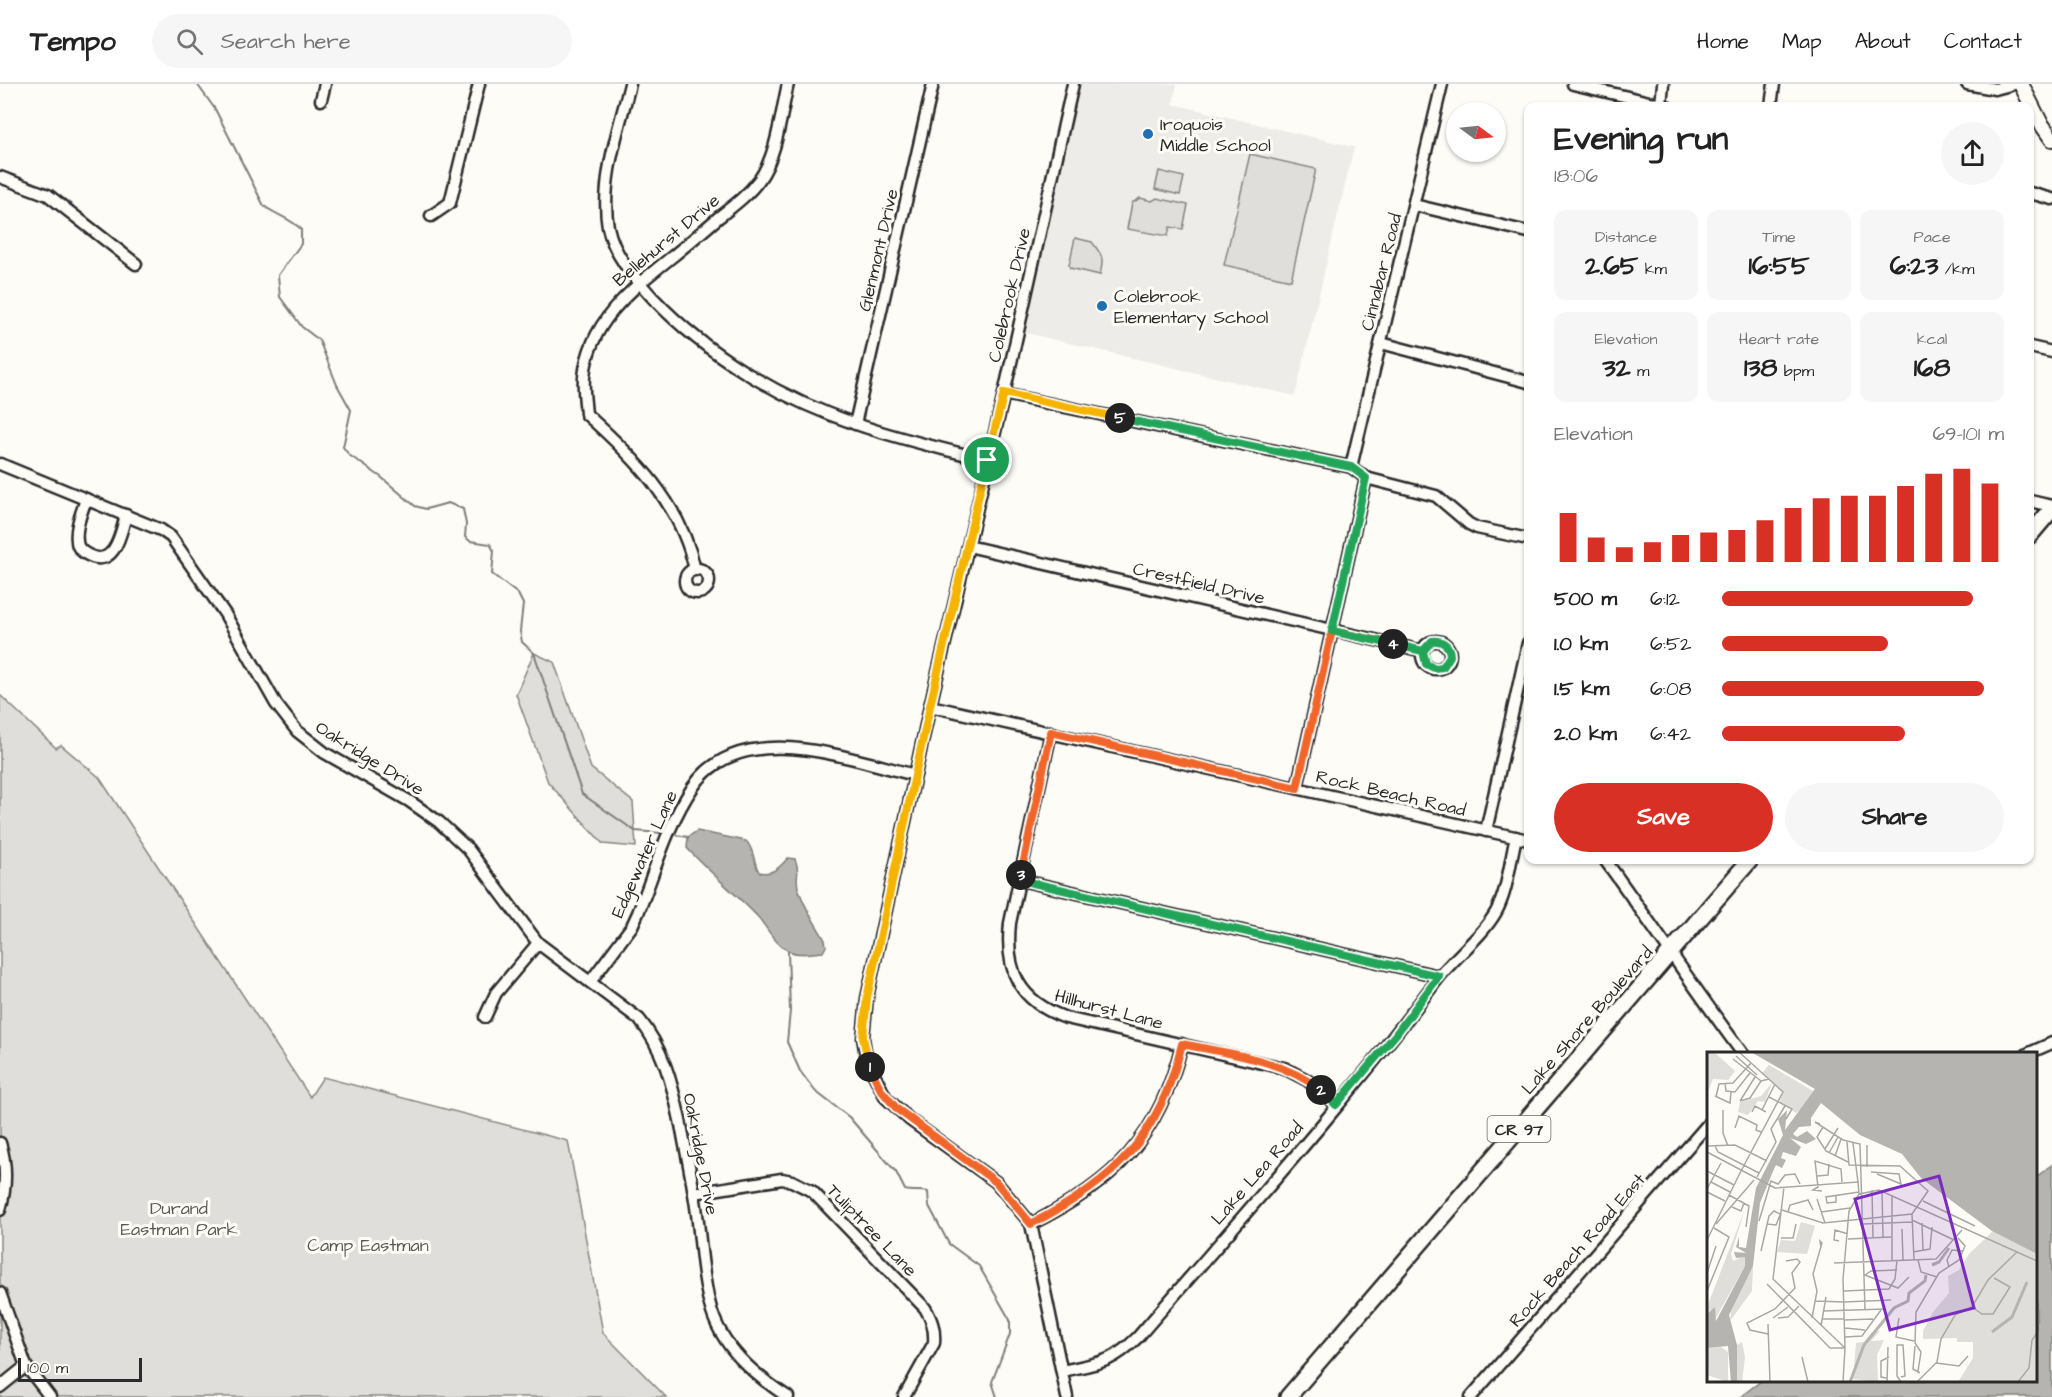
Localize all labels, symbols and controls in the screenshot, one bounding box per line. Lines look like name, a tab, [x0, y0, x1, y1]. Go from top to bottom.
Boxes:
search box	[152, 14, 572, 68]
text: Tempo	[30, 22, 116, 61]
icon: search	[173, 25, 206, 58]
text: Search here	[221, 26, 351, 57]
text: Home	[1697, 27, 1749, 56]
text: Map	[1782, 27, 1822, 56]
text: About	[1855, 27, 1911, 56]
text: Contact	[1944, 27, 2022, 56]
north arrow	[1446, 102, 1506, 162]
map controls	[1446, 102, 1506, 162]
place label: Iroquois Middle School	[1160, 112, 1271, 158]
text: Evening run	[1554, 116, 1728, 162]
button: share	[1941, 122, 2004, 185]
marker: Iroquois Middle School	[1141, 127, 1155, 141]
text: 18:06	[1554, 162, 1598, 190]
street label: Glenmont Drive	[852, 186, 905, 314]
street label: Bellehurst Drive	[607, 188, 725, 293]
street label: Cinnabar Road	[1355, 211, 1408, 334]
street label: Colebrook Drive	[982, 225, 1037, 365]
text: Distance	[1595, 226, 1657, 248]
text: Time	[1762, 226, 1796, 248]
text: Pace	[1913, 226, 1951, 248]
text: 2.65	[1585, 248, 1638, 284]
text: 16:55	[1749, 248, 1809, 284]
text: 6:23	[1890, 248, 1938, 284]
text: km	[1638, 258, 1667, 280]
text: /km	[1938, 258, 1974, 280]
place label: Colebrook Elementary School	[1114, 284, 1269, 331]
marker: Colebrook Elementary School	[1095, 299, 1109, 313]
text: Elevation	[1595, 328, 1657, 350]
text: Heart rate	[1739, 328, 1819, 350]
text: kcal	[1917, 328, 1947, 350]
text: 32	[1603, 350, 1631, 386]
text: 138	[1744, 350, 1777, 386]
text: 168	[1914, 350, 1950, 386]
text: m	[1631, 360, 1649, 382]
text: bpm	[1777, 360, 1814, 382]
pin: 5	[1105, 403, 1135, 433]
text: 5	[1114, 407, 1126, 429]
text: Elevation	[1554, 420, 1633, 448]
text: 69–101 m	[1933, 420, 2004, 448]
pin	[961, 434, 1012, 485]
icon: arrive	[970, 443, 1003, 476]
street label: Crestfield Drive	[1131, 556, 1267, 611]
text: 500 m	[1554, 585, 1617, 613]
text: 6:12	[1650, 585, 1680, 613]
pin: 4	[1378, 629, 1408, 659]
text: 1.0 km	[1554, 630, 1608, 658]
text: 6:52	[1650, 630, 1691, 658]
text: 4	[1388, 633, 1398, 655]
text: 1.5 km	[1554, 675, 1609, 703]
text: 6:08	[1650, 675, 1691, 703]
street label: Oakridge Drive	[310, 715, 429, 803]
text: 2.0 km	[1554, 720, 1617, 748]
text: 6:42	[1650, 720, 1691, 748]
street label: Rock Beach Road	[1313, 764, 1468, 823]
button: Save	[1554, 783, 1773, 852]
button: Share	[1785, 783, 2004, 852]
street label: Edgewater Lane	[605, 786, 685, 922]
pin: 3	[1006, 860, 1036, 890]
text: 3	[1017, 864, 1025, 886]
street label: Lake Shore Boulevard	[1516, 941, 1659, 1100]
street label: Hillhurst Lane	[1052, 983, 1166, 1036]
pin: 1	[855, 1052, 885, 1082]
inset map	[1707, 1052, 2037, 1382]
text: 1	[869, 1056, 871, 1078]
pin: 2	[1306, 1075, 1336, 1105]
text: 2	[1316, 1079, 1326, 1101]
street label: Oakridge Drive	[675, 1091, 725, 1218]
street label: Lake Lea Road	[1205, 1116, 1309, 1230]
road number: CR 97	[1488, 1116, 1550, 1142]
street label: Rock Beach Road East	[1503, 1167, 1652, 1333]
street label: Tuliptree Lane	[821, 1178, 923, 1282]
park label: Durand Eastman Park	[120, 1196, 238, 1242]
park label: Camp Eastman	[307, 1233, 429, 1258]
scale bar	[18, 1355, 142, 1382]
text: 100 m	[27, 1357, 68, 1379]

